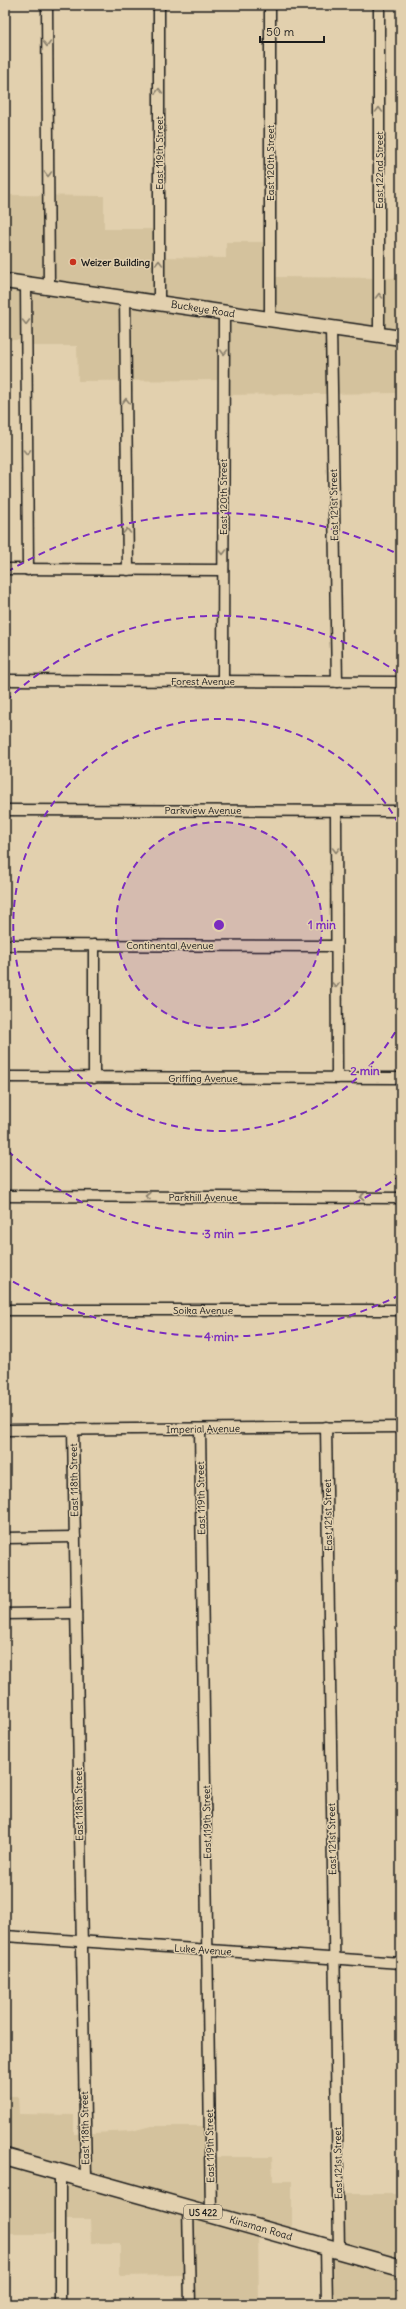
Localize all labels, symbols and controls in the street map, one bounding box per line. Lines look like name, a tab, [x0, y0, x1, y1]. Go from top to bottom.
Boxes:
scale bar	[260, 18, 324, 44]
text: 50 m	[266, 24, 295, 39]
one-way arrow	[43, 41, 51, 47]
one-way arrow	[155, 88, 163, 94]
one-way arrow	[375, 107, 383, 113]
street label: East 119th Street	[153, 116, 166, 190]
street label: East 120th Street	[264, 124, 277, 201]
street label: East 122nd Street	[373, 131, 386, 209]
one-way arrow	[44, 171, 52, 177]
place label: Weizer Building	[81, 256, 151, 269]
marker: Weizer Building	[68, 257, 78, 267]
one-way arrow	[155, 260, 163, 266]
one-way arrow	[375, 293, 383, 299]
street label: Buckeye Road	[170, 298, 236, 321]
one-way arrow	[22, 319, 30, 325]
one-way arrow	[220, 349, 228, 355]
one-way arrow	[122, 398, 130, 404]
one-way arrow	[23, 449, 31, 455]
street label: East 120th Street	[217, 458, 230, 535]
street label: East 121st Street	[327, 468, 341, 541]
one-way arrow	[123, 528, 131, 534]
one-way arrow	[219, 549, 227, 555]
street label: Forest Avenue	[171, 675, 235, 688]
street label: Parkview Avenue	[165, 804, 241, 817]
one-way arrow	[332, 847, 340, 853]
text: 1 min	[308, 917, 336, 932]
centre of rings	[212, 918, 226, 932]
street label: Continental Avenue	[126, 939, 214, 952]
one-way arrow	[332, 982, 340, 988]
text: 2 min	[350, 1063, 380, 1078]
street label: Griffing Avenue	[168, 1072, 238, 1085]
street label: Parkhill Avenue	[168, 1191, 238, 1204]
one-way arrow	[145, 1192, 151, 1200]
one-way arrow	[359, 1193, 365, 1202]
text: 3 min	[204, 1226, 234, 1241]
street label: Soika Avenue	[173, 1304, 233, 1317]
text: 4 min	[204, 1329, 234, 1344]
street label: Imperial Avenue	[166, 1422, 240, 1436]
street label: East 118th Street	[67, 1442, 81, 1517]
street label: East 119th Street	[194, 1460, 208, 1535]
street label: East 121st Street	[321, 1478, 335, 1551]
street label: East 118th Street	[72, 1766, 86, 1841]
street label: East 119th Street	[200, 1784, 214, 1859]
street label: East 121st Street	[325, 1802, 339, 1875]
street label: Luke Avenue	[174, 1942, 232, 1958]
street label: East 118th Street	[78, 2090, 92, 2165]
street label: East 119th Street	[203, 2108, 217, 2183]
street label: East 121st Street	[331, 2126, 345, 2199]
road number: US 422	[184, 2205, 222, 2219]
street label: Kinsman Road	[228, 2213, 294, 2243]

